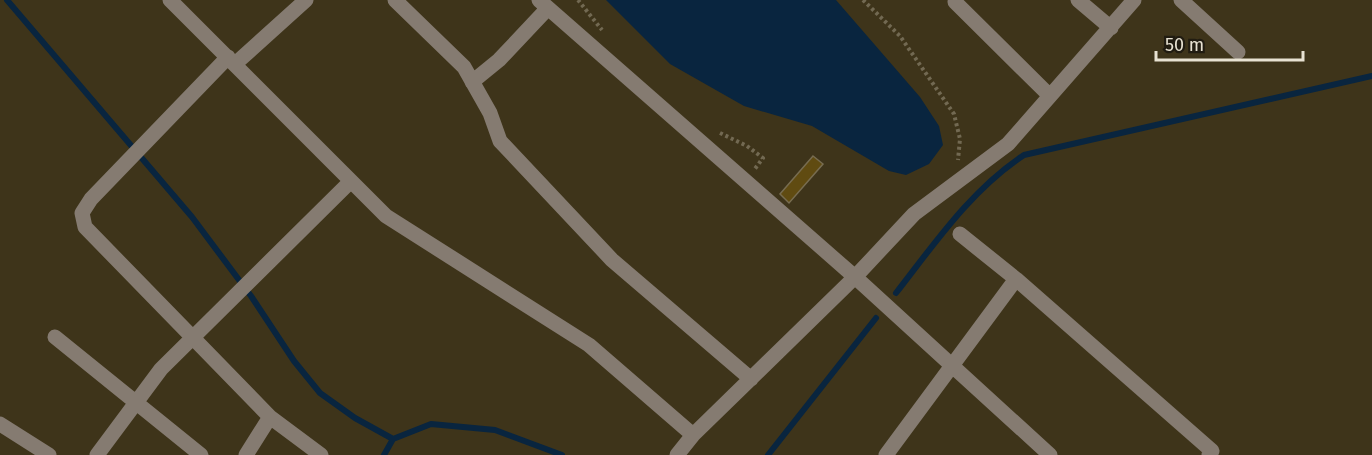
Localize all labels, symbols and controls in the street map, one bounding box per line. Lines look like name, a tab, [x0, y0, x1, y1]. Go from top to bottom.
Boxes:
scale bar	[1156, 24, 1303, 62]
text: 50 m	[1165, 34, 1204, 56]

